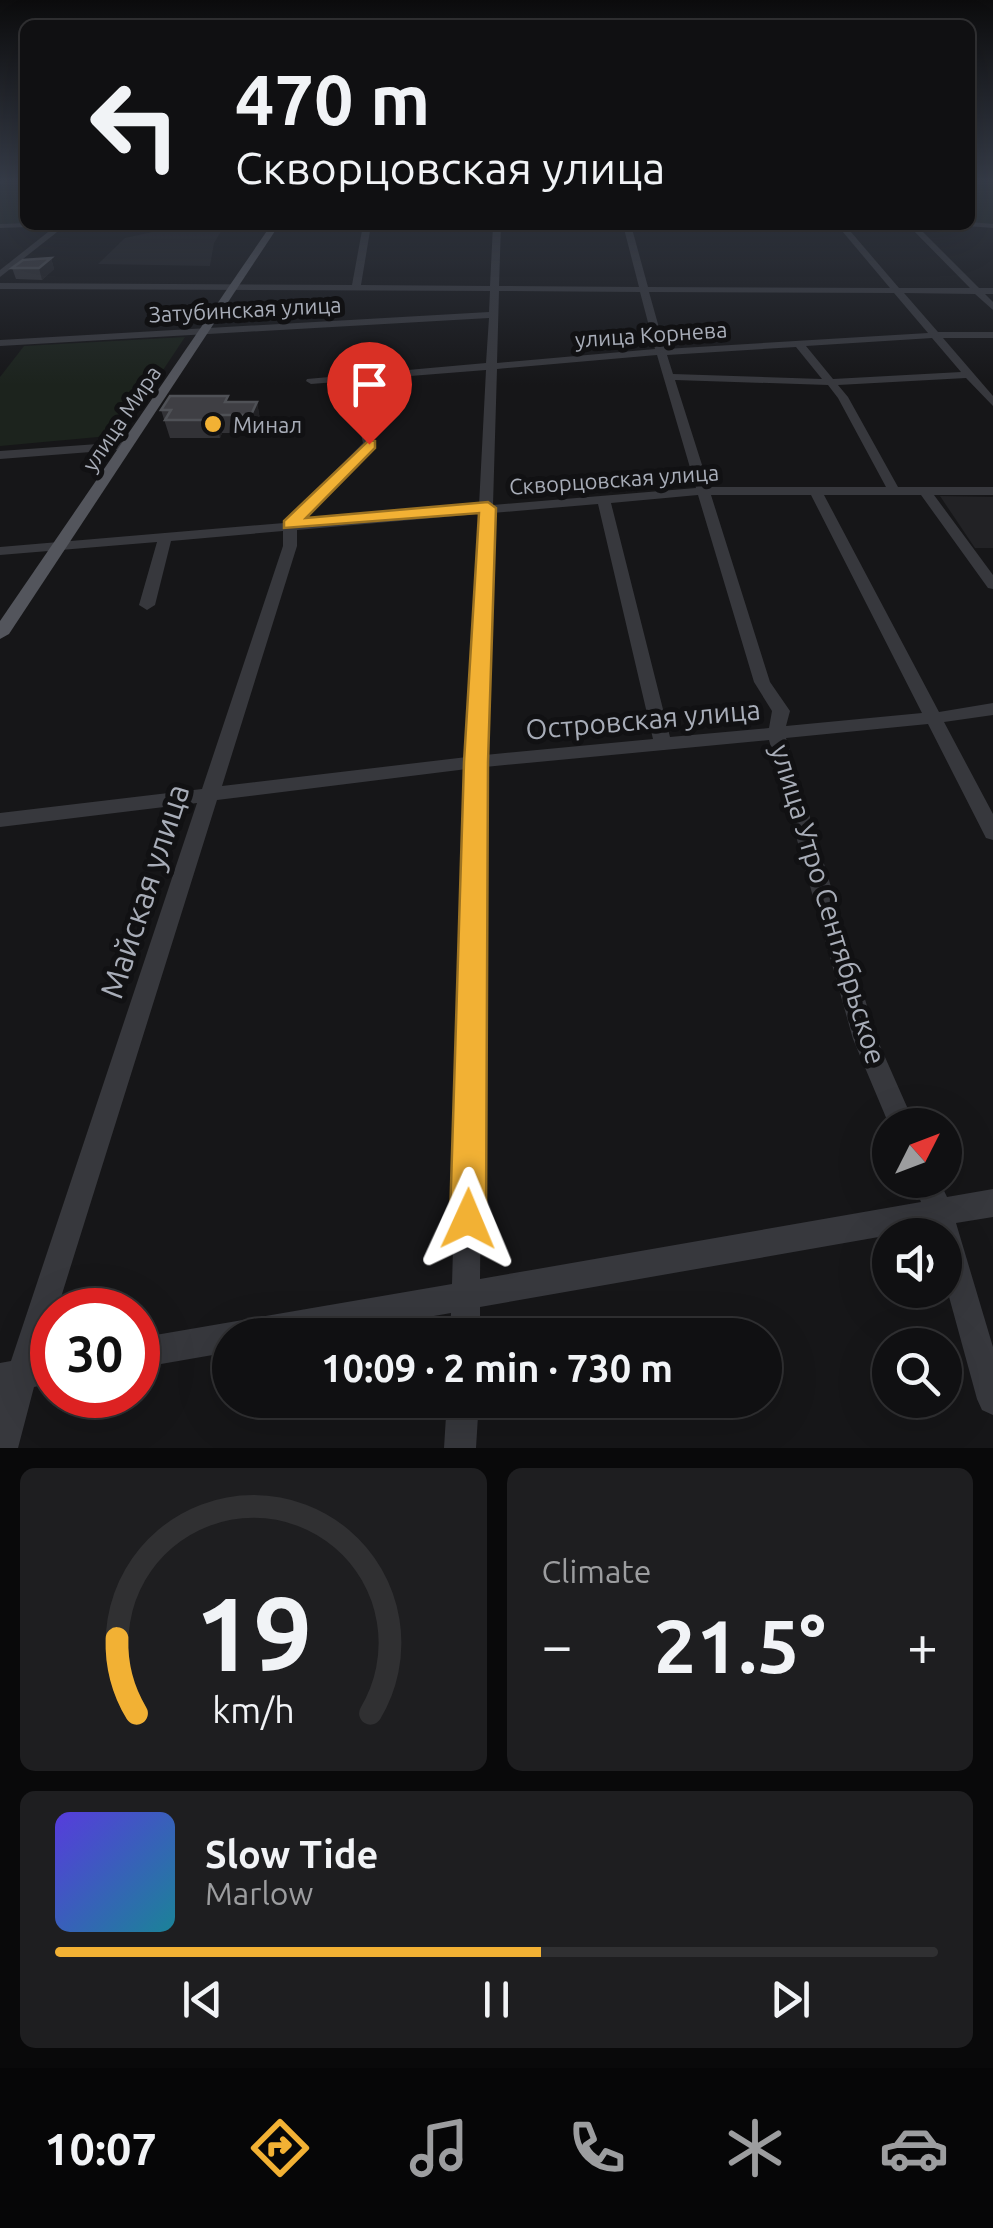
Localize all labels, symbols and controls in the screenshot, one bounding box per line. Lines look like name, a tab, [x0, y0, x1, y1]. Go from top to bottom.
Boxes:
icon: left	[70, 60, 200, 190]
text: 470 m	[235, 60, 430, 138]
text: Скворцовская улица	[235, 142, 665, 193]
street label: Затубинская улица	[148, 291, 342, 327]
street label: улица Корнева	[574, 316, 728, 352]
pin	[327, 342, 412, 445]
icon: arrive	[342, 357, 397, 412]
street label: улица Мира	[77, 361, 165, 475]
place label: Минал	[233, 412, 302, 437]
marker: Минал	[202, 413, 224, 435]
street label: Скворцовская улица	[508, 459, 720, 499]
street label: Островская улица	[524, 693, 762, 745]
street label: улица Утро Сентябрьское	[766, 740, 892, 1068]
street label: Майская улица	[92, 779, 196, 1003]
north arrow	[872, 1108, 962, 1198]
map controls	[872, 1108, 962, 1418]
position arrow	[416, 1167, 520, 1271]
button: sound	[872, 1218, 962, 1308]
speed limit sign: 30	[30, 1288, 160, 1418]
button: search	[872, 1328, 962, 1418]
text: 10:09 · 2 min · 730 m	[321, 1347, 673, 1389]
text: Climate	[542, 1553, 652, 1589]
text: 19	[195, 1574, 312, 1691]
text: 21.5°	[654, 1603, 826, 1687]
text: −	[542, 1614, 573, 1675]
text: +	[907, 1614, 938, 1675]
text: km/h	[212, 1690, 295, 1730]
text: Slow Tide	[205, 1833, 378, 1875]
text: Marlow	[205, 1875, 313, 1911]
icon: previous	[175, 1972, 230, 2027]
icon: pause	[469, 1972, 524, 2027]
icon: next	[763, 1972, 818, 2027]
icon: directions	[245, 2113, 315, 2183]
icon: music	[404, 2113, 474, 2183]
icon: phone	[562, 2113, 632, 2183]
icon: climate	[720, 2113, 790, 2183]
icon: car	[879, 2113, 949, 2183]
text: 10:07	[44, 2123, 157, 2174]

